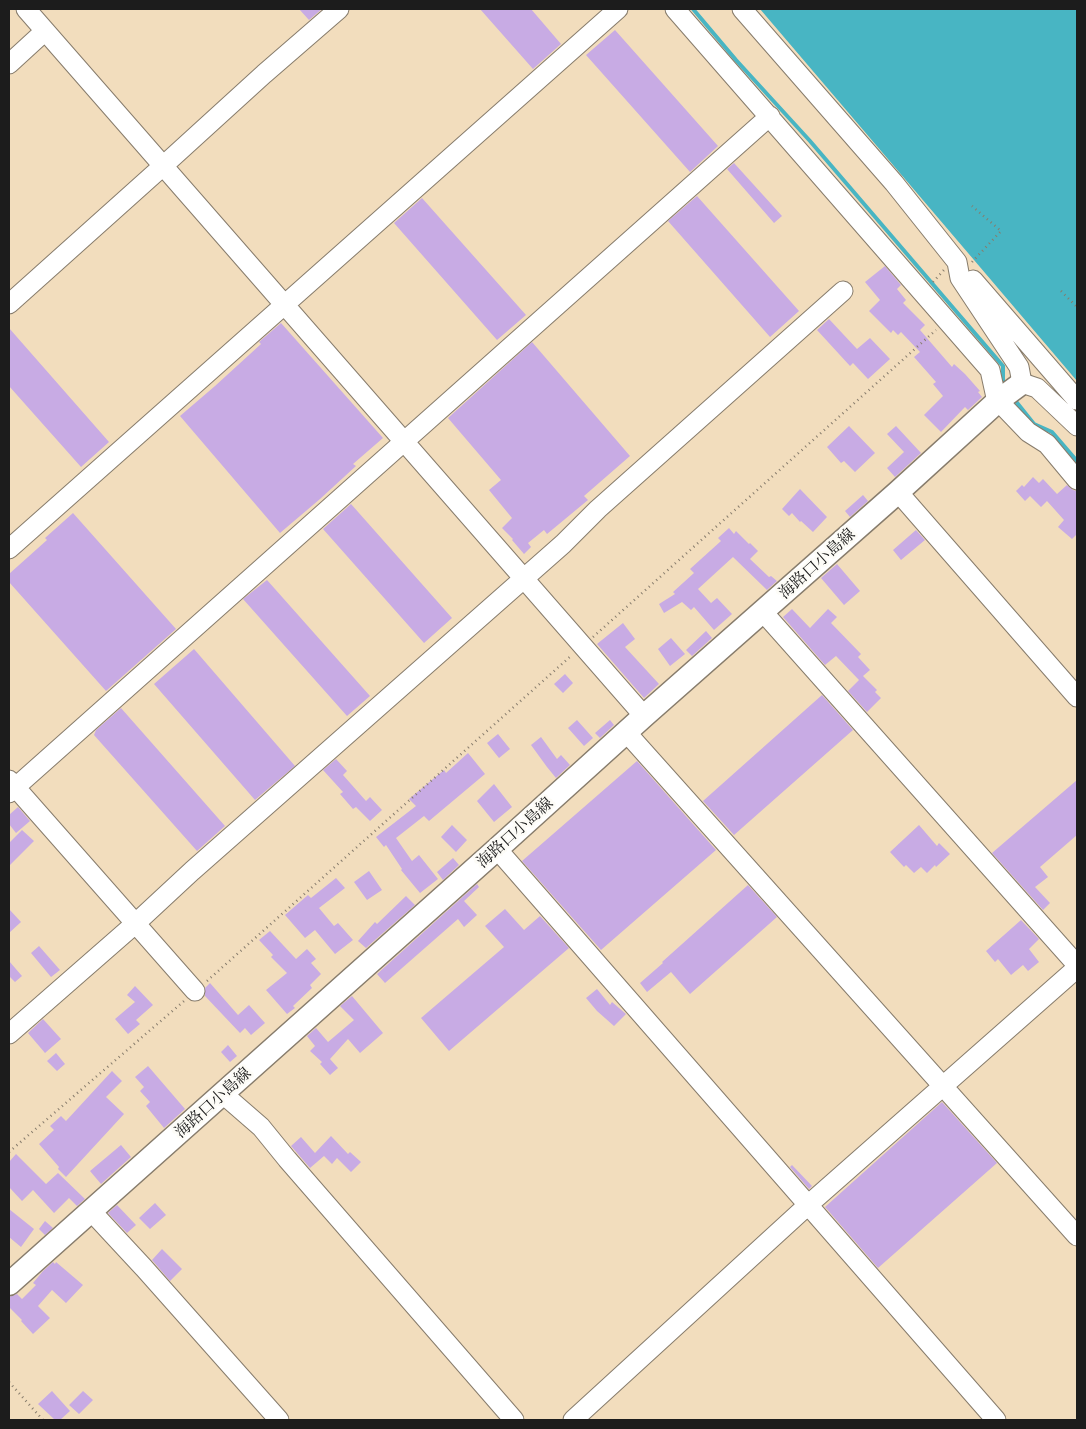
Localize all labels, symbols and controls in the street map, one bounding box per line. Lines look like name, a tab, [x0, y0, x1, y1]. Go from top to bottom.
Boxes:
street label: 海路口小島線	[775, 525, 859, 603]
street label: 海路口小島線	[473, 794, 557, 872]
street label: 海路口小島線	[171, 1064, 255, 1142]

